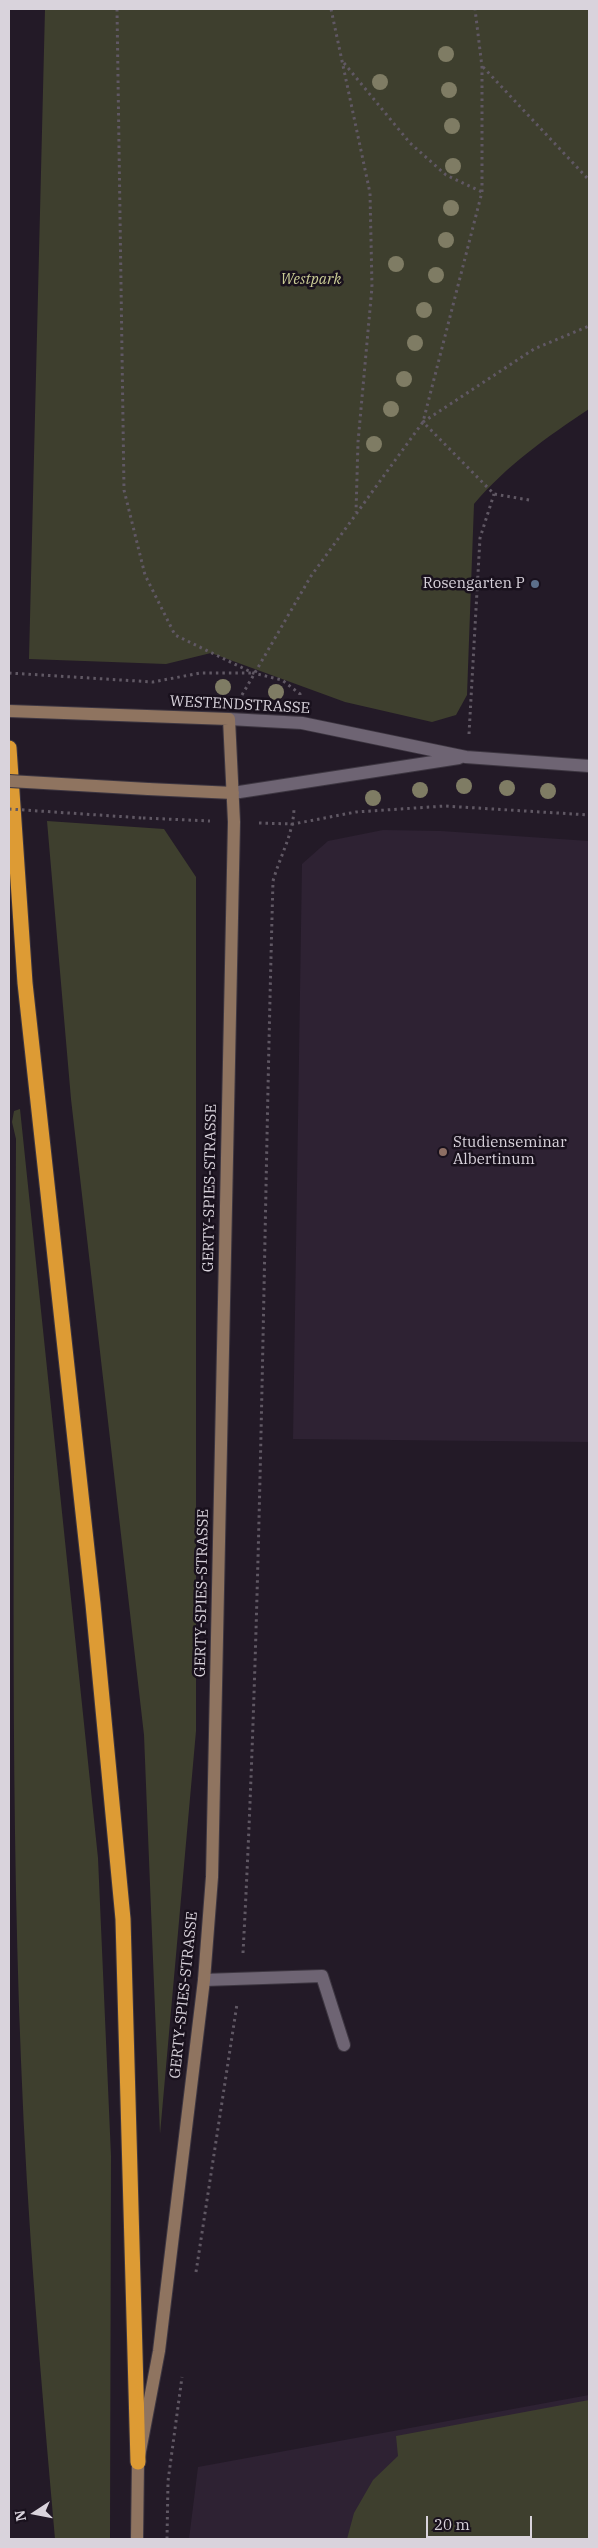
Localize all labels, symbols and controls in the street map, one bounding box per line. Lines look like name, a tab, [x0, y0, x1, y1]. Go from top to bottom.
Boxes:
park label: Westpark	[281, 271, 341, 289]
place label: Rosengarten P	[423, 575, 525, 593]
marker: Rosengarten P	[529, 578, 541, 590]
street label: WESTENDSTRASSE	[169, 692, 311, 718]
street label: GERTY-SPIES-STRASSE	[200, 1104, 220, 1272]
place label: Studienseminar Albertinum	[453, 1134, 567, 1169]
marker: Studienseminar Albertinum	[437, 1146, 449, 1158]
street label: GERTY-SPIES-STRASSE	[192, 1509, 212, 1677]
street label: GERTY-SPIES-STRASSE	[166, 1910, 202, 2080]
north arrow	[10, 2488, 60, 2538]
scale bar	[428, 2506, 534, 2538]
text: N	[10, 2509, 30, 2523]
text: 20 m	[434, 2515, 470, 2534]

